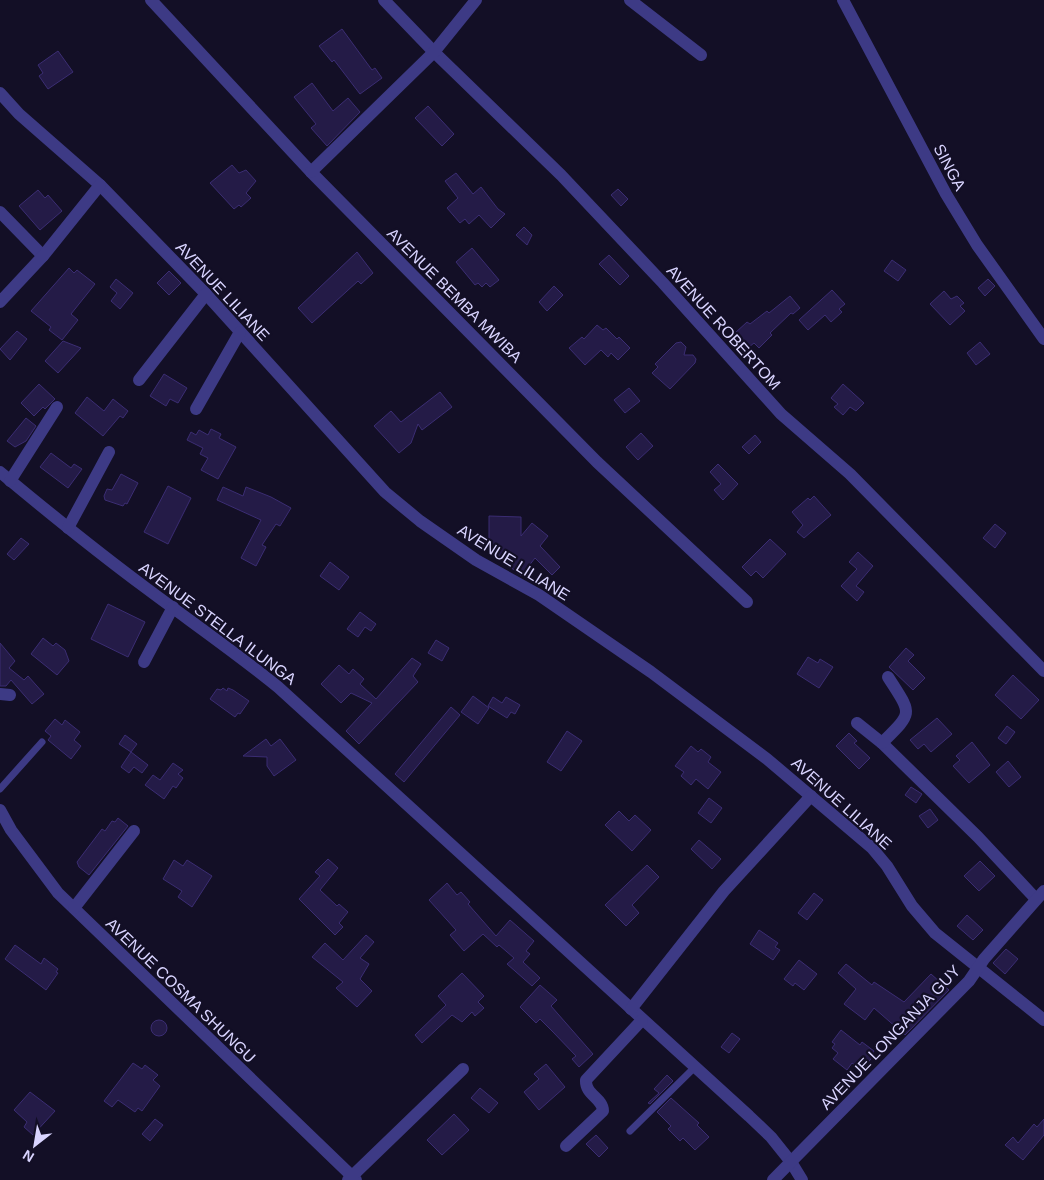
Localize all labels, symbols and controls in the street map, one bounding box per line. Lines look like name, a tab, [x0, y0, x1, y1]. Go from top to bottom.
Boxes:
street label: SINGA	[930, 141, 969, 193]
street label: AVENUE BEMBA MWIBA	[384, 225, 526, 366]
street label: AVENUE LILIANE	[173, 239, 273, 344]
street label: AVENUE ROBERTOM	[663, 262, 784, 393]
street label: AVENUE LILIANE	[455, 521, 573, 604]
street label: AVENUE STELLA ILUNGA	[136, 559, 300, 688]
street label: AVENUE LILIANE	[788, 754, 895, 853]
street label: AVENUE COSMA SHUNGU	[103, 915, 259, 1066]
street label: AVENUE LONGANJA GUY	[817, 962, 964, 1113]
north arrow	[10, 1120, 60, 1170]
text: N	[20, 1147, 37, 1166]

